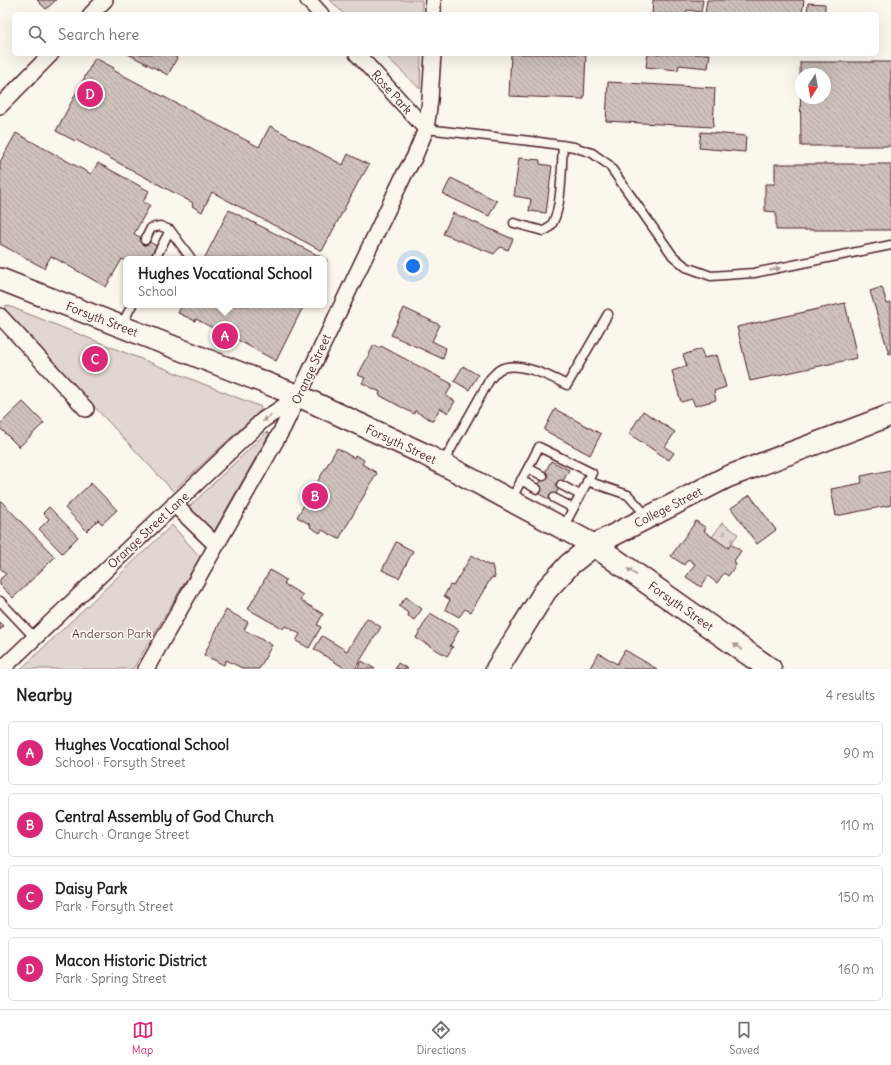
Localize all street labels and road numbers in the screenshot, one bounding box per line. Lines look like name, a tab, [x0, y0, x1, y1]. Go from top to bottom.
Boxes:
street label: Rose Park	[368, 67, 416, 117]
street label: Forsyth Street	[64, 298, 140, 340]
street label: Orange Street	[288, 331, 334, 407]
street label: Forsyth Street	[363, 421, 439, 467]
street label: College Street	[631, 483, 705, 531]
street label: Orange Street Lane	[104, 489, 192, 571]
street label: Forsyth Street	[646, 578, 716, 634]

